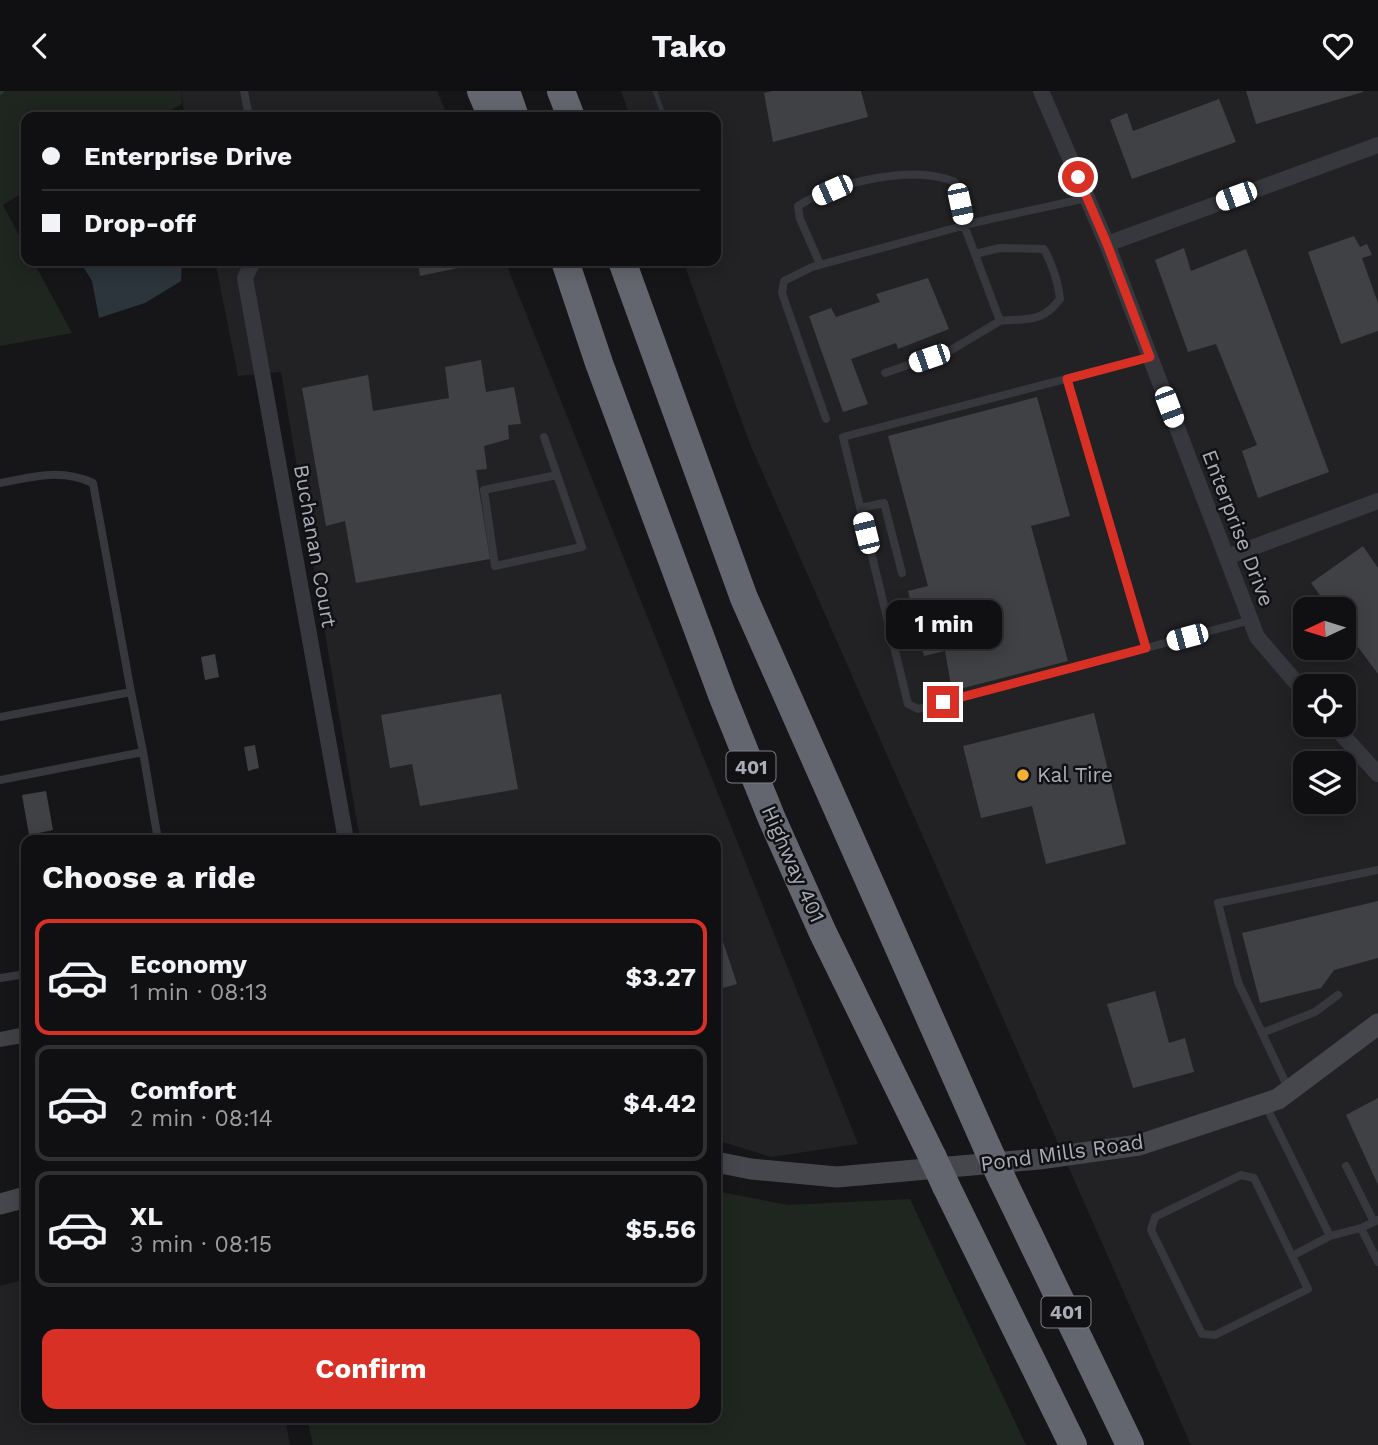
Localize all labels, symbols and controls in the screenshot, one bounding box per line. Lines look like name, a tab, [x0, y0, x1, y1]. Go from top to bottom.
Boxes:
icon: back	[21, 27, 59, 65]
text: Tako	[652, 27, 726, 65]
icon: heart	[1319, 27, 1357, 65]
text: Enterprise Drive	[84, 141, 292, 171]
route start	[1062, 161, 1094, 193]
car	[809, 172, 856, 208]
car	[1213, 179, 1260, 213]
car	[946, 181, 975, 227]
text: Drop-off	[84, 208, 196, 238]
car	[906, 341, 953, 375]
car	[1152, 384, 1187, 430]
street label: Enterprise Drive	[1197, 446, 1280, 610]
street label: Buchanan Court	[289, 462, 342, 630]
car	[851, 510, 882, 556]
north arrow	[1293, 597, 1356, 660]
map controls	[1293, 597, 1356, 814]
callout: 1 min	[885, 601, 1001, 649]
text: 1 min	[914, 611, 974, 638]
car	[1164, 621, 1211, 653]
button: locate	[1293, 674, 1356, 737]
route end	[927, 686, 959, 718]
road number: 401	[726, 751, 776, 783]
button: layers	[1293, 751, 1356, 814]
place label: Kal Tire	[1037, 762, 1113, 787]
marker: Kal Tire	[1015, 767, 1031, 783]
street label: Highway 401	[757, 802, 830, 926]
text: Choose a ride	[42, 858, 256, 896]
icon: car	[46, 946, 109, 1009]
text: Economy	[130, 949, 247, 979]
text: $3.27	[626, 962, 696, 992]
text: 1 min · 08:13	[130, 979, 268, 1006]
icon: car	[46, 1072, 109, 1135]
text: Comfort	[130, 1075, 236, 1105]
text: $4.42	[623, 1088, 696, 1118]
text: 2 min · 08:14	[130, 1105, 273, 1132]
street label: Pond Mills Road	[979, 1129, 1145, 1176]
icon: car	[46, 1198, 109, 1261]
text: XL	[130, 1201, 163, 1231]
text: $5.56	[625, 1214, 696, 1244]
text: 3 min · 08:15	[130, 1231, 272, 1258]
road number: 401	[1042, 1296, 1090, 1327]
button: Confirm	[42, 1329, 700, 1409]

